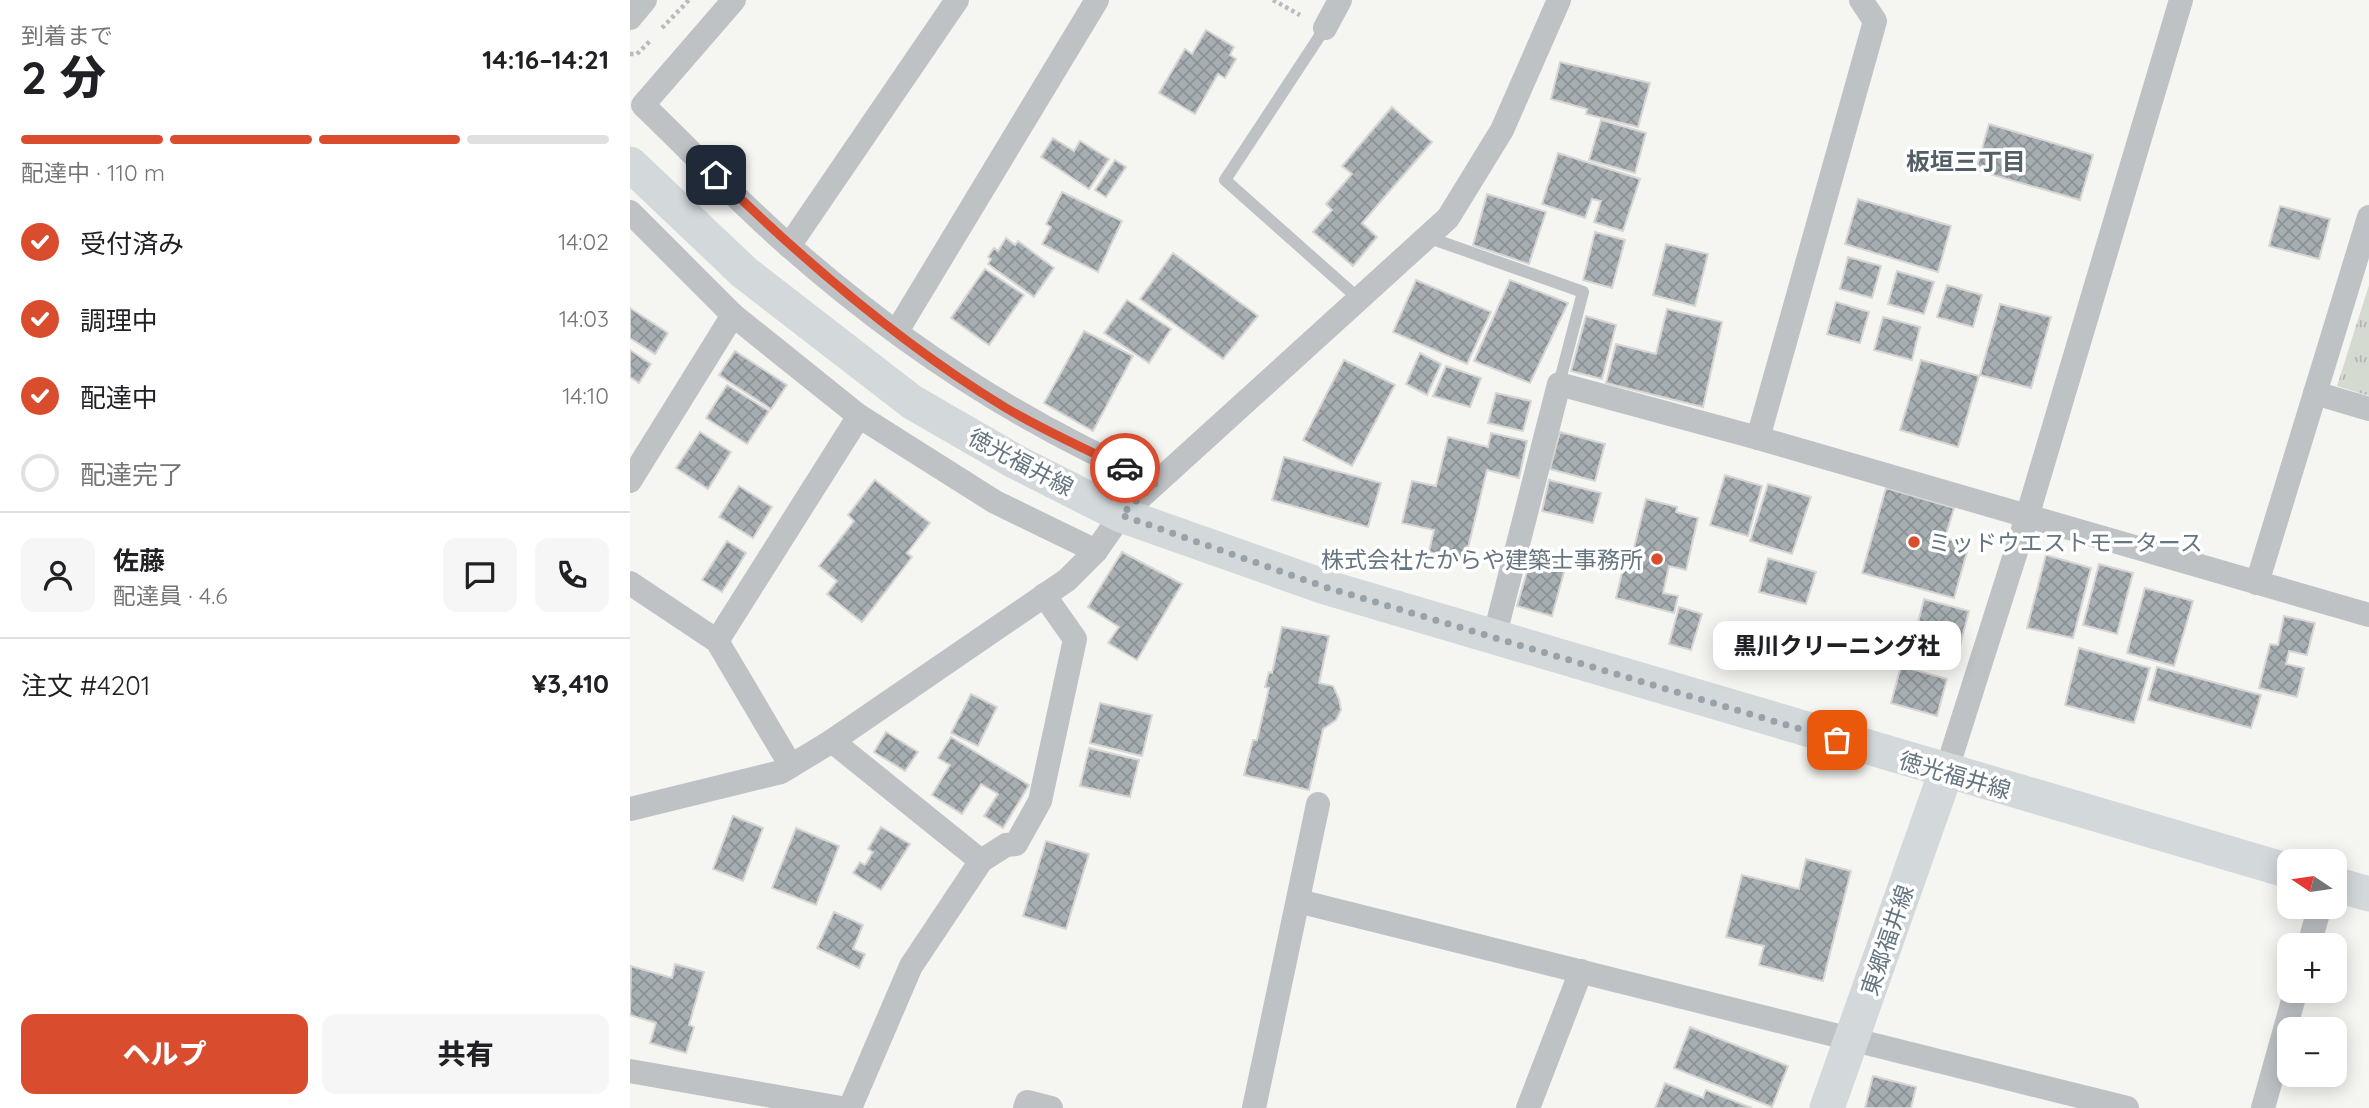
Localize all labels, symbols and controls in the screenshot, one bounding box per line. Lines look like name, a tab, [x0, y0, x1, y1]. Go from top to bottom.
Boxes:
text: 到着まで	[21, 21, 113, 50]
text: 14:16–14:21	[482, 43, 609, 76]
text: 2 分	[21, 48, 106, 106]
pin	[686, 145, 746, 205]
district label: 板垣三丁目	[1906, 146, 2026, 176]
icon: home	[697, 156, 735, 194]
text: 配達中 · 110 m	[21, 158, 165, 187]
icon: check	[21, 223, 59, 261]
text: 受付済み	[80, 227, 184, 260]
text: 14:02	[558, 227, 609, 256]
icon: check	[21, 300, 59, 338]
text: 調理中	[80, 304, 158, 337]
text: 14:03	[559, 304, 609, 333]
icon: check	[21, 377, 59, 415]
text: 配達中	[80, 381, 158, 414]
text: 14:10	[562, 381, 609, 410]
street label: 徳光福井線	[963, 422, 1079, 502]
courier	[1090, 433, 1160, 503]
icon: car	[1106, 449, 1144, 487]
text: 配達完了	[80, 458, 184, 491]
place label: ミッドウエストモータース	[1928, 528, 2203, 557]
marker: ミッドウエストモータース	[1906, 534, 1922, 550]
button: person	[21, 538, 95, 612]
button: chat	[443, 538, 517, 612]
button: phone	[535, 538, 609, 612]
text: 佐藤	[113, 544, 165, 577]
place label: 株式会社たからや建築士事務所	[1321, 545, 1643, 574]
marker: 株式会社たからや建築士事務所	[1649, 551, 1665, 567]
text: 配達員 · 4.6	[113, 581, 228, 610]
callout: 黒川クリーニング社	[1713, 621, 1961, 670]
text: 黒川クリーニング社	[1734, 631, 1941, 660]
text: ¥3,410	[532, 667, 609, 700]
text: 注文 #4201	[21, 669, 150, 702]
pin	[1807, 710, 1867, 770]
icon: bag	[1818, 721, 1856, 759]
street label: 徳光福井線	[1896, 745, 2014, 805]
north arrow	[2277, 849, 2347, 919]
map controls	[2277, 849, 2347, 1087]
street label: 東郷福井線	[1855, 881, 1919, 999]
button: +	[2277, 933, 2347, 1003]
button: ヘルプ	[21, 1014, 308, 1094]
button: 共有	[322, 1014, 609, 1094]
button: −	[2277, 1017, 2347, 1087]

